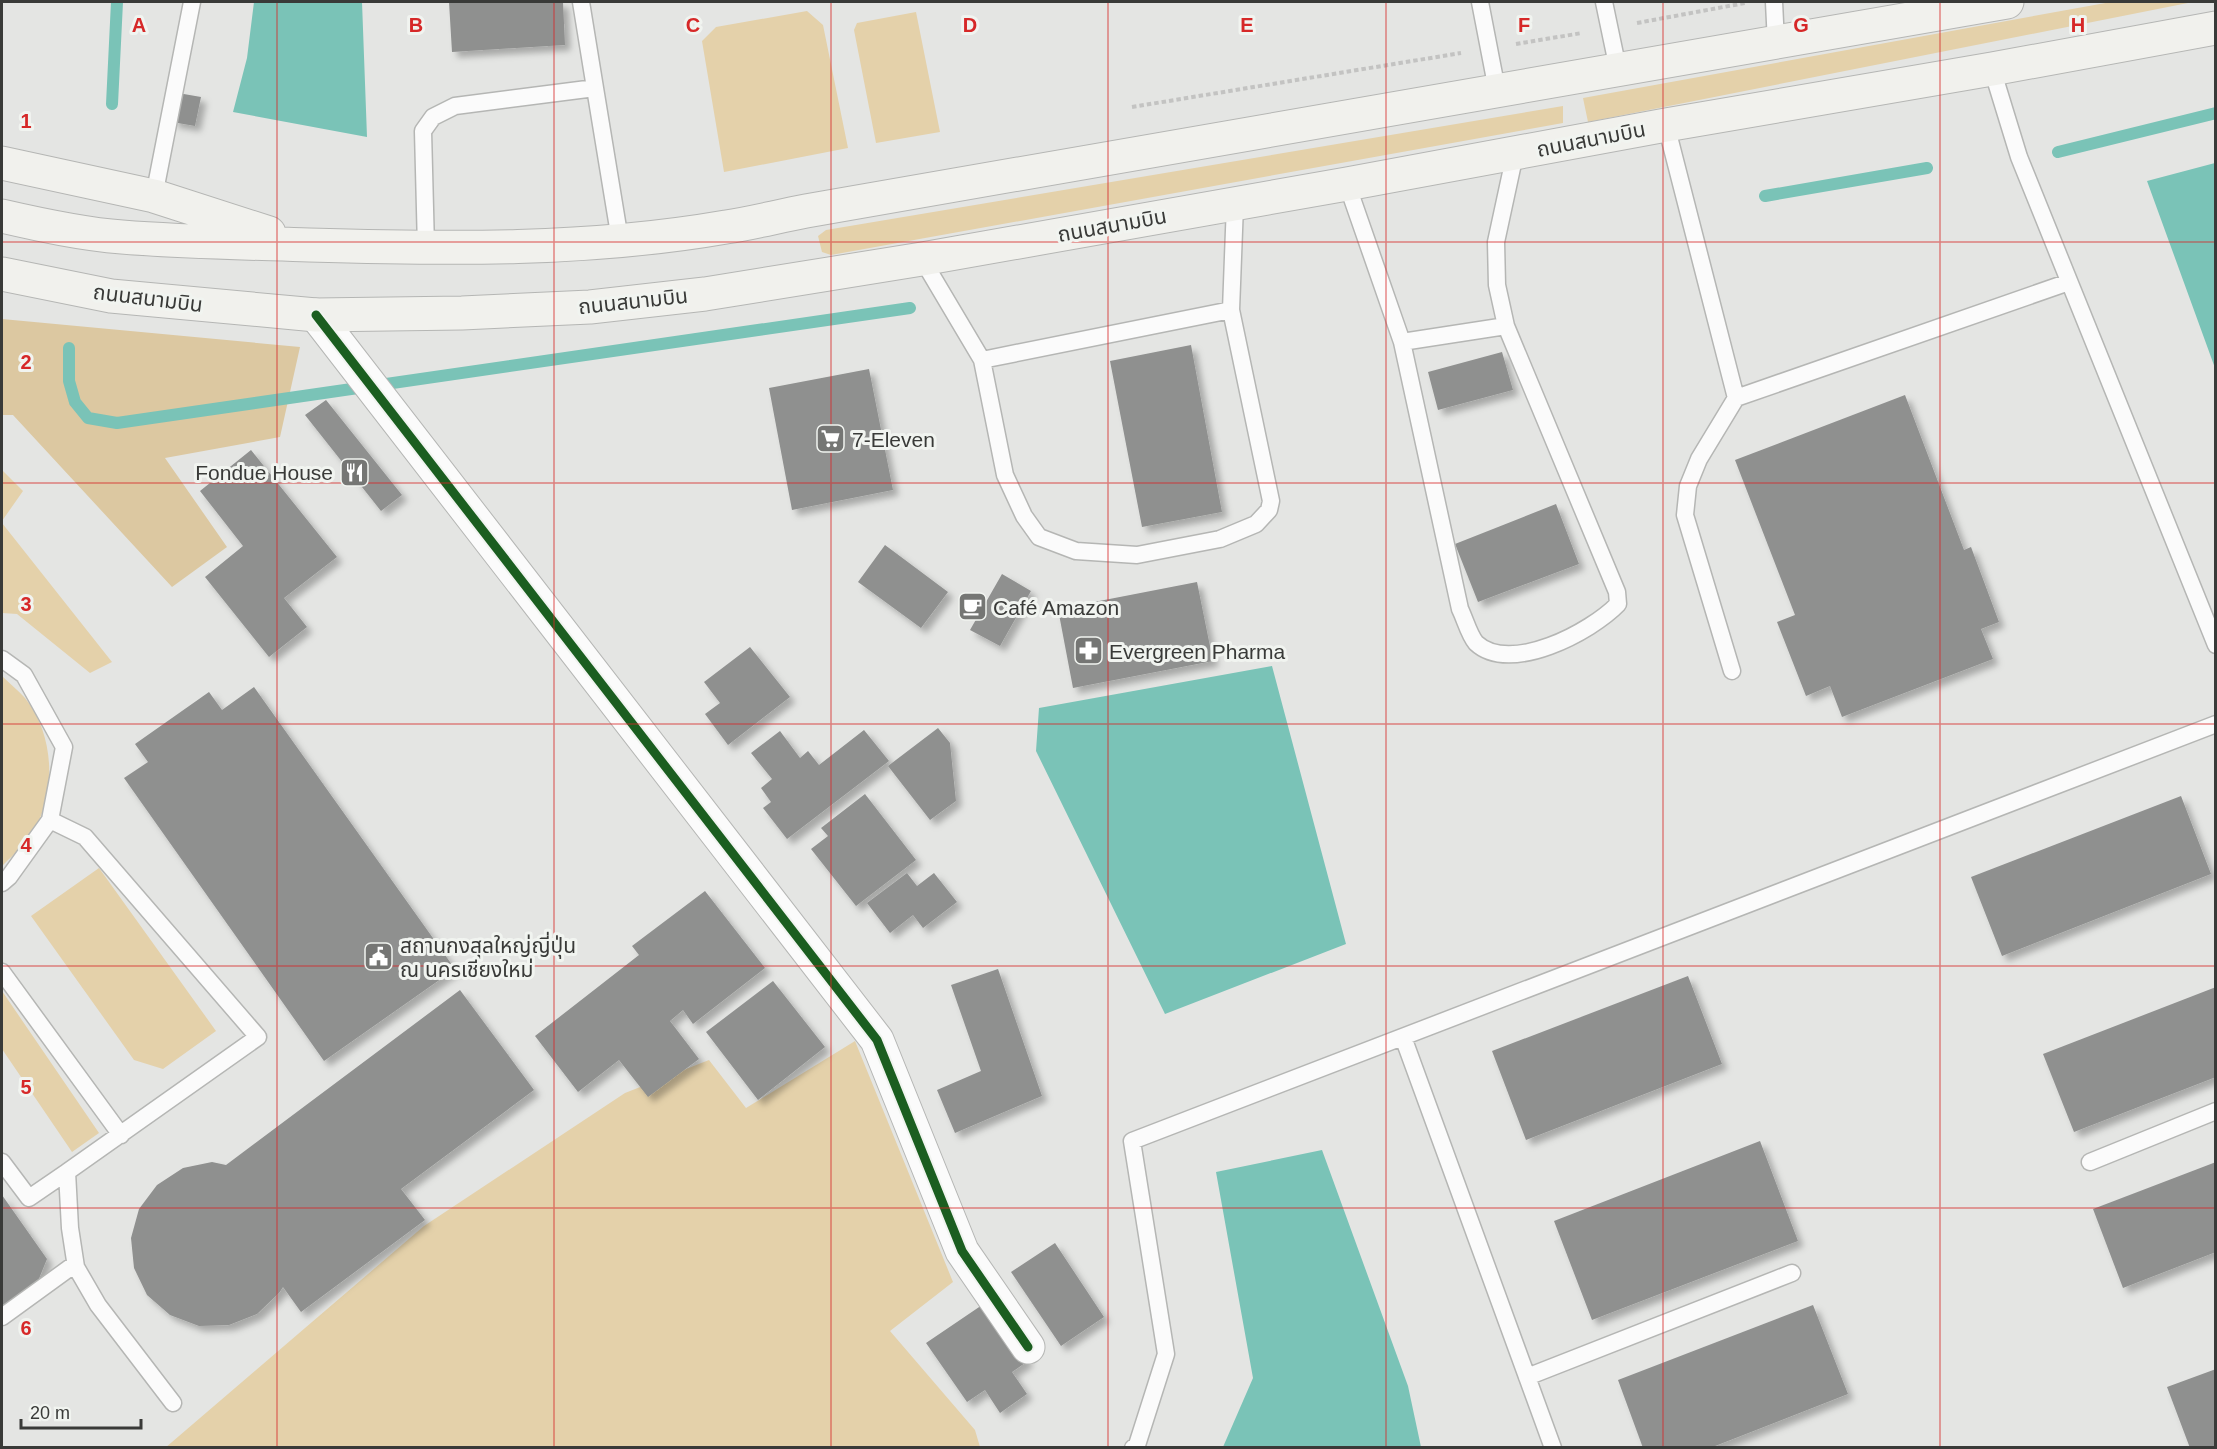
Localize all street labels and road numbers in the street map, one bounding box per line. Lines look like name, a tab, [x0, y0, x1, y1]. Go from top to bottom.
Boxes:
street label: ถนนสนามบิน	[1535, 117, 1647, 161]
street label: ถนนสนามบิน	[1056, 204, 1168, 246]
street label: ถนนสนามบิน	[92, 280, 204, 316]
street label: ถนนสนามบิน	[577, 284, 689, 318]

